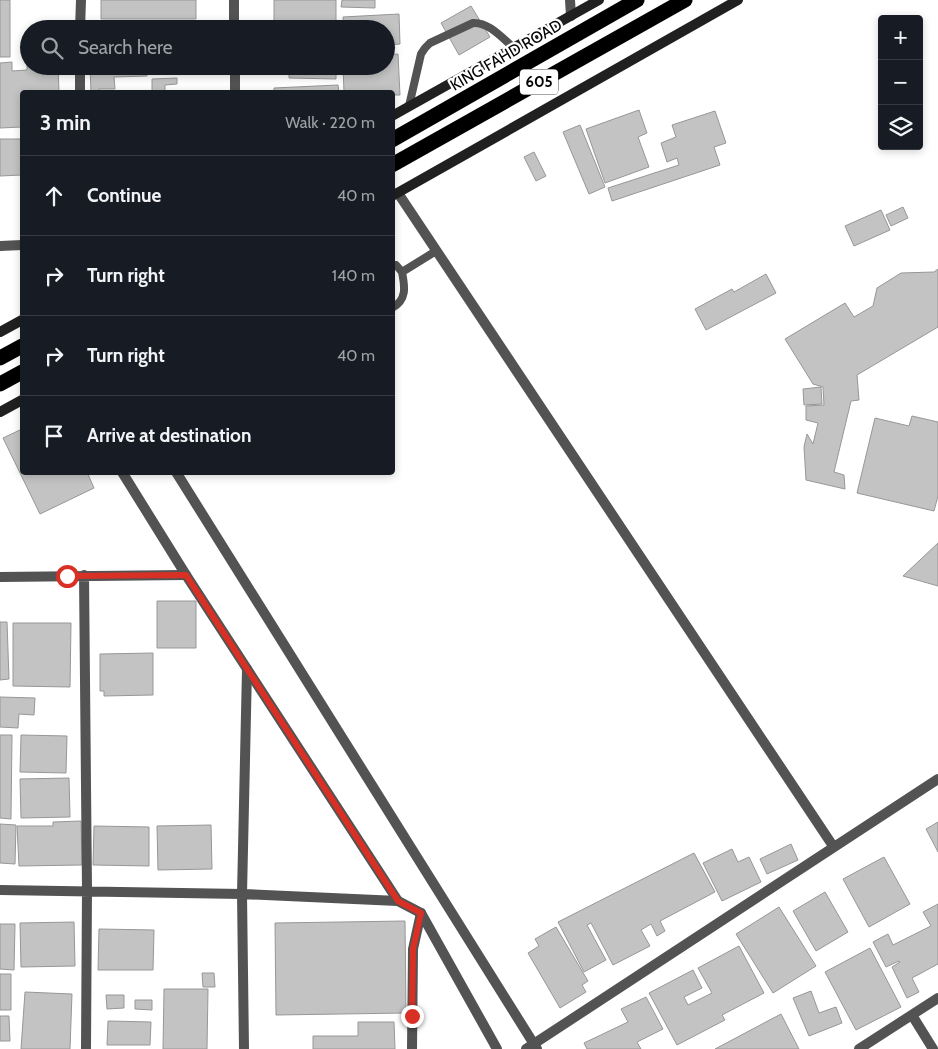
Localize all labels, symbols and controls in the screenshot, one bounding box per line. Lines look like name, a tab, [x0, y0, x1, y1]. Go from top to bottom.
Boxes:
street label: KING FAHD ROAD	[447, 15, 565, 95]
map controls	[878, 15, 923, 150]
button: +	[878, 15, 923, 60]
search box	[20, 20, 395, 75]
icon: search	[38, 34, 66, 62]
text: Search here	[78, 36, 172, 59]
button: −	[878, 60, 923, 105]
road number: 605	[520, 70, 558, 94]
button: layers	[878, 105, 923, 150]
text: 3 min	[40, 110, 91, 135]
text: Walk · 220 m	[285, 113, 375, 132]
icon: ahead	[40, 182, 68, 210]
text: Continue	[87, 184, 161, 207]
text: 40 m	[337, 186, 375, 205]
icon: right	[40, 262, 68, 290]
text: Turn right	[87, 264, 165, 287]
text: 140 m	[332, 266, 375, 285]
icon: right	[40, 342, 68, 370]
text: Turn right	[87, 344, 165, 367]
text: 40 m	[337, 346, 375, 365]
icon: arrive	[40, 422, 68, 450]
text: Arrive at destination	[87, 424, 251, 447]
route start	[56, 565, 79, 588]
route end	[401, 1005, 424, 1028]

